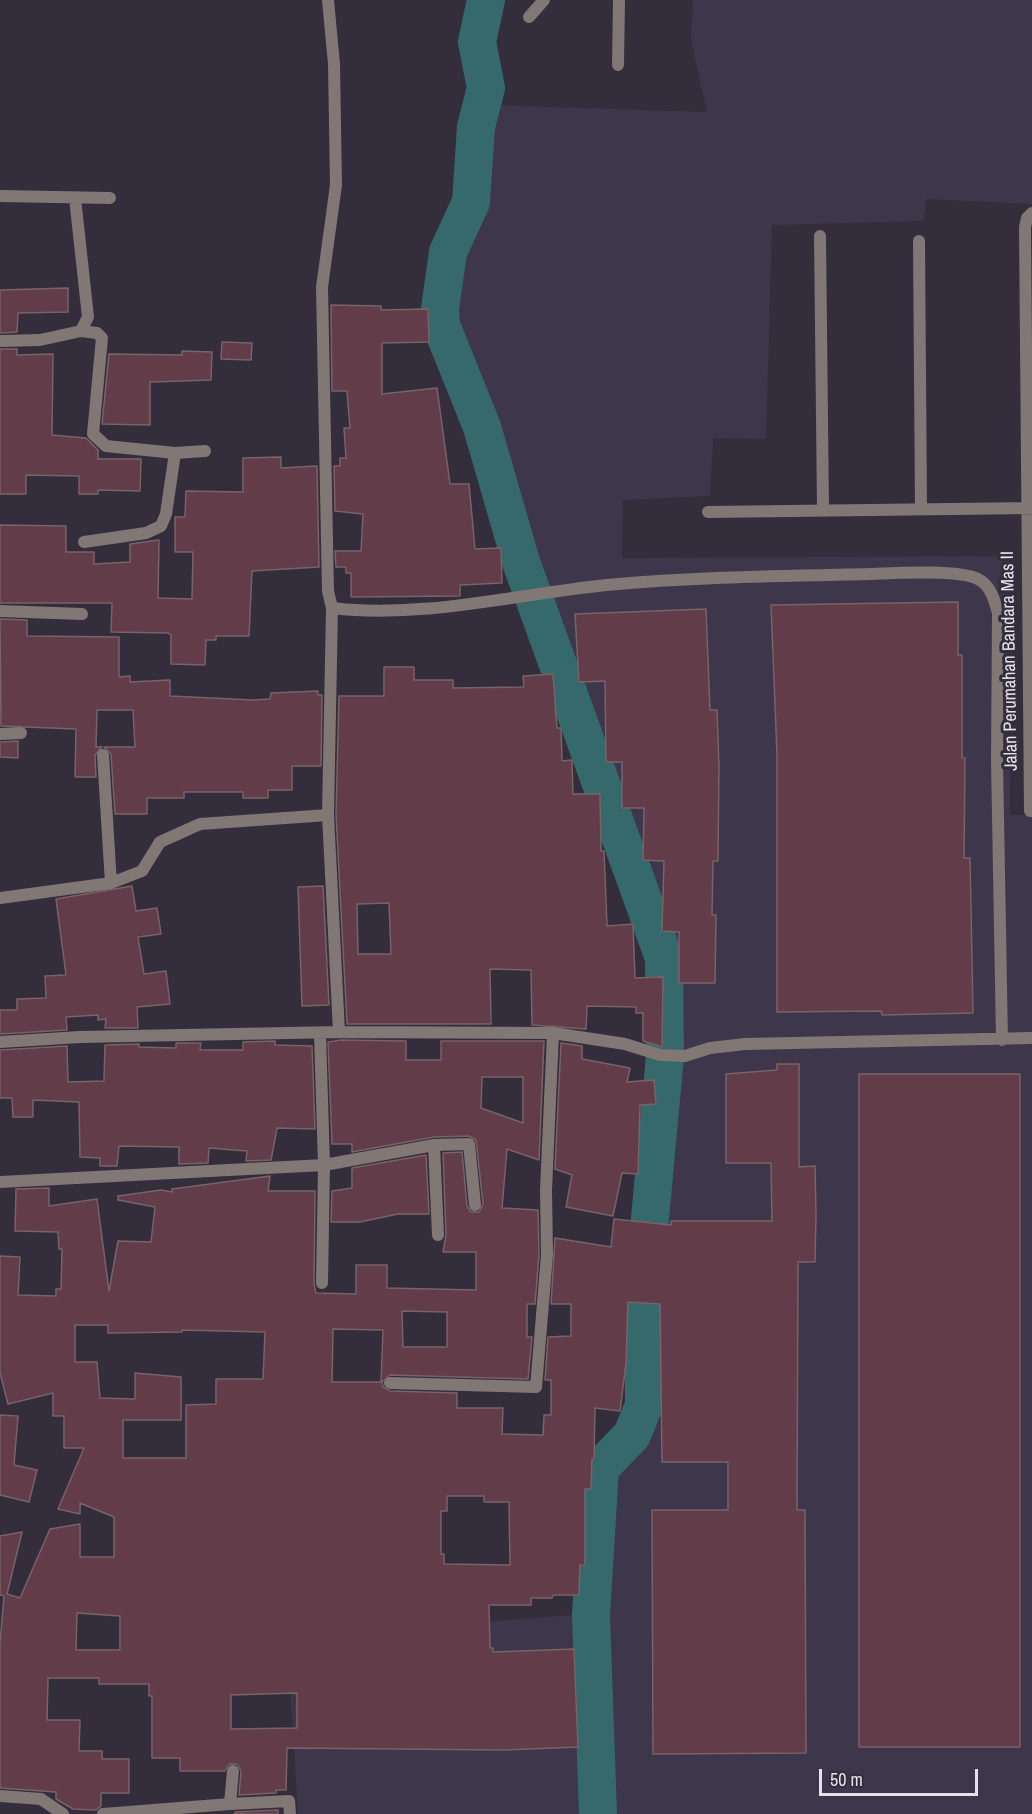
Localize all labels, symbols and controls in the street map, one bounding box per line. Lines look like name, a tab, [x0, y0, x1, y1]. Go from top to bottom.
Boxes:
street label: Jalan Perumahan Bandara Mas II	[997, 551, 1023, 771]
scale bar	[822, 1757, 981, 1795]
text: 50 m	[830, 1767, 863, 1792]

